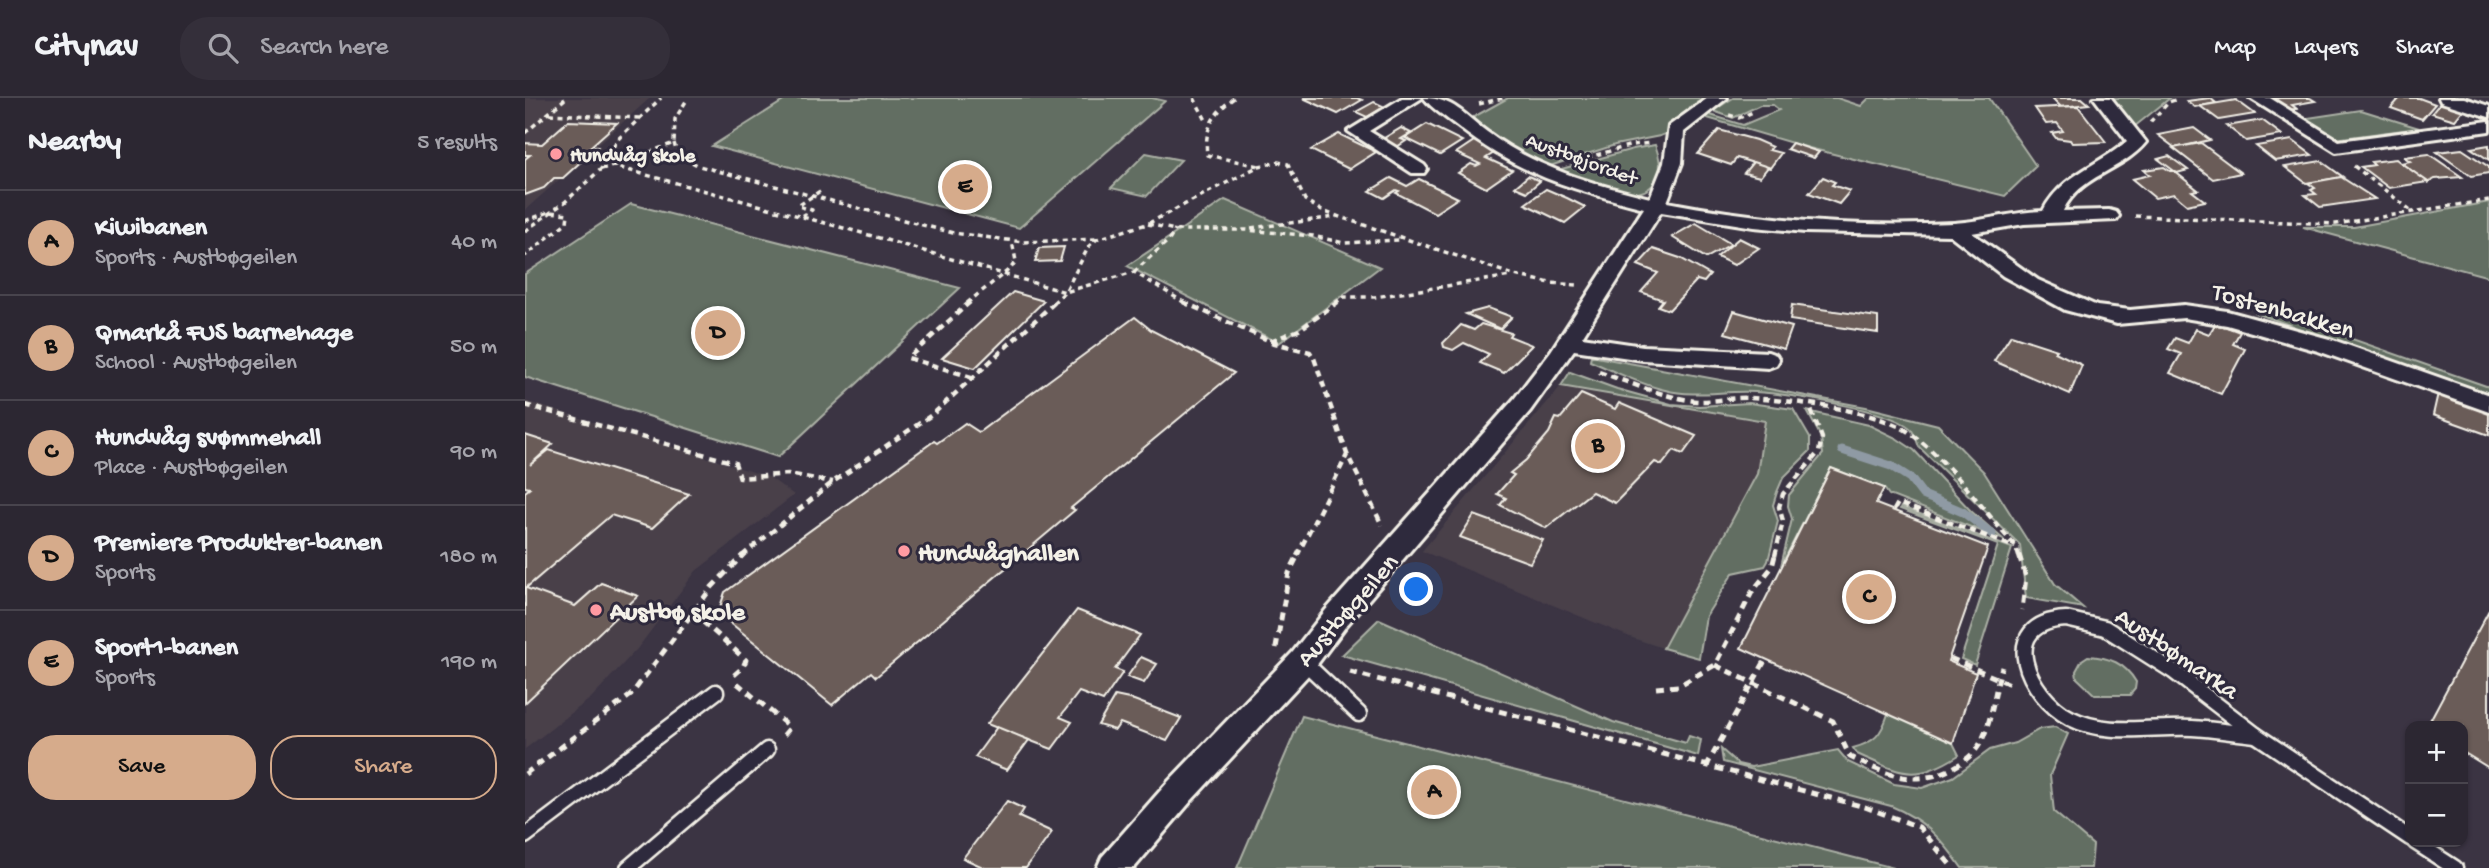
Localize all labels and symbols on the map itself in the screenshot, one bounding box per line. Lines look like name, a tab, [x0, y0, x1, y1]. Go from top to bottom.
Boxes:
street label: Austbøjordet	[1522, 130, 1642, 194]
place label: Hundvåg skole	[570, 145, 697, 170]
marker: Hundvåg skole	[548, 146, 564, 162]
pin: E	[942, 161, 988, 213]
street label: Tostenbakken	[2206, 278, 2358, 349]
pin: D	[695, 307, 741, 359]
pin: B	[1575, 420, 1621, 472]
place label: Hundvåghallen	[918, 540, 1080, 571]
marker: Hundvåghallen	[896, 543, 912, 559]
street label: Austbøgeilen	[1292, 548, 1408, 675]
pin: C	[1846, 571, 1892, 623]
your location	[1399, 572, 1433, 606]
place label: Austbø skole	[609, 599, 746, 630]
marker: Austbø skole	[588, 602, 604, 618]
street label: Austbømarka	[2108, 603, 2245, 709]
pin: A	[1411, 766, 1457, 818]

